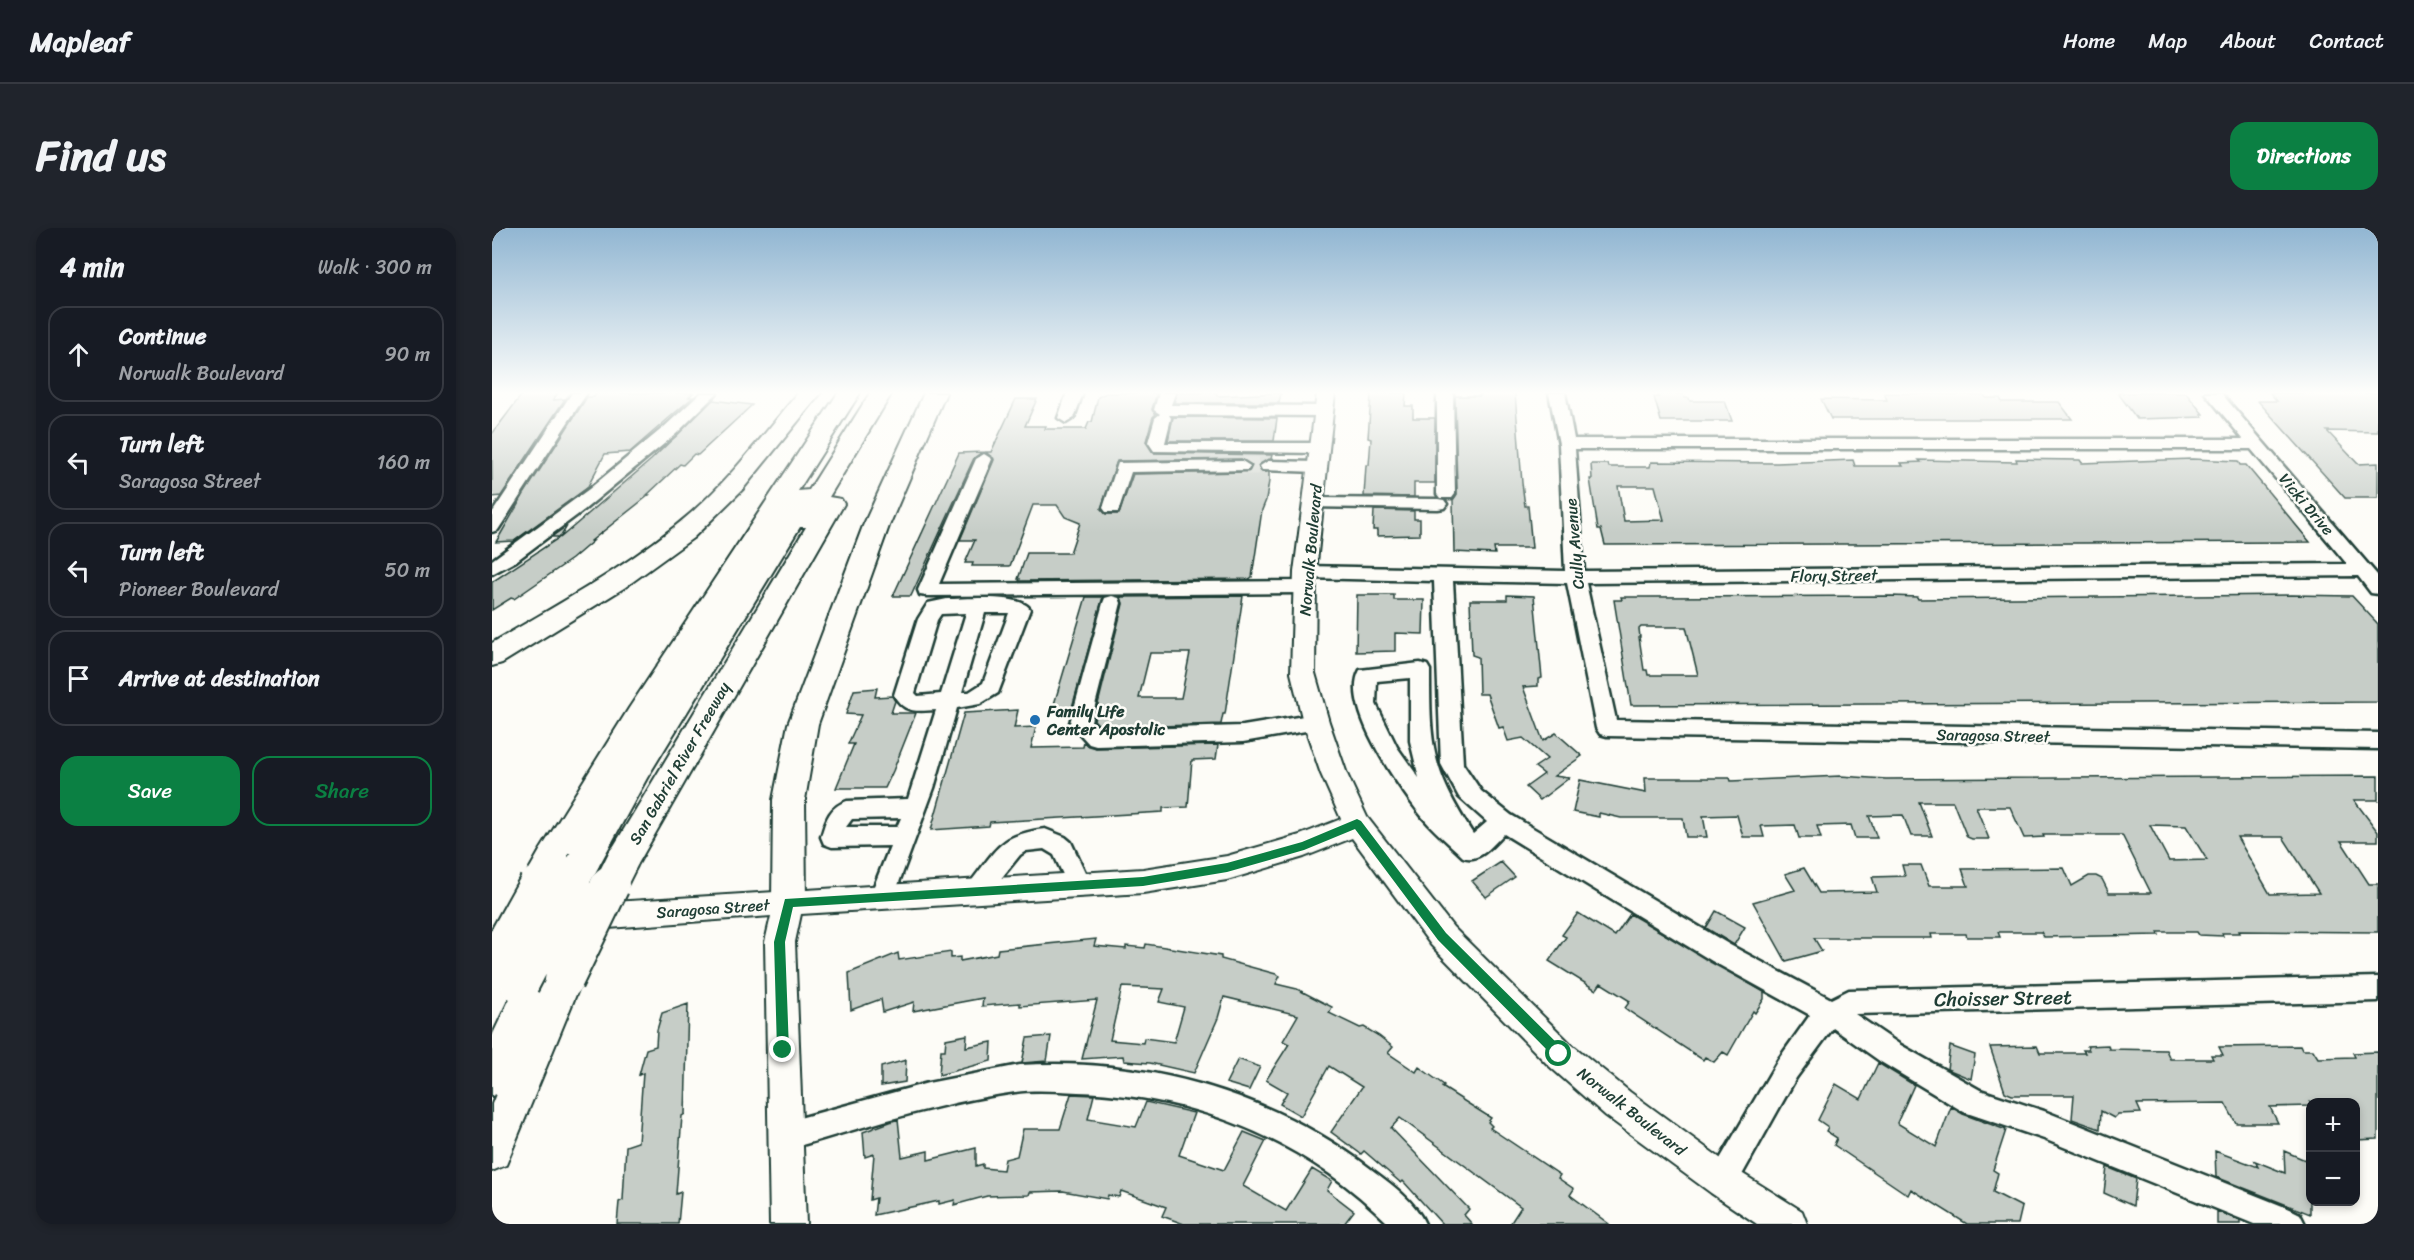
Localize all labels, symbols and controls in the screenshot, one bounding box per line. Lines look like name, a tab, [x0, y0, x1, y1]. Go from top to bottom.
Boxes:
text: Mapleaf	[30, 17, 130, 66]
text: Home	[2063, 22, 2115, 60]
text: Map	[2148, 22, 2187, 60]
text: About	[2220, 22, 2277, 60]
text: Contact	[2310, 22, 2384, 60]
text: Find us	[36, 119, 166, 193]
button: Directions	[2230, 122, 2378, 190]
text: 4 min	[60, 244, 124, 290]
text: Walk · 300 m	[318, 250, 432, 285]
text: Continue	[119, 317, 207, 356]
text: 90 m	[385, 337, 430, 372]
icon: ahead	[62, 338, 95, 371]
text: Norwalk Boulevard	[119, 356, 284, 391]
text: Turn left	[119, 425, 204, 464]
text: 160 m	[377, 445, 430, 480]
icon: left	[62, 446, 95, 479]
text: Saragosa Street	[119, 464, 261, 499]
street label: Vicki Drive	[2271, 466, 2342, 542]
street label: Norwalk Boulevard	[1290, 482, 1331, 617]
street label: Cully Avenue	[1556, 497, 1593, 591]
text: Turn left	[119, 533, 204, 572]
text: 50 m	[385, 553, 430, 588]
icon: left	[62, 554, 95, 587]
street label: Flory Street	[1790, 560, 1878, 591]
text: Pioneer Boulevard	[119, 572, 278, 607]
text: Arrive at destination	[119, 659, 320, 698]
icon: arrive	[62, 662, 95, 695]
street label: San Gabriel River Freeway	[621, 675, 738, 850]
place label: Family Life Center Apostolic	[1046, 697, 1166, 744]
marker: Family Life Center Apostolic	[1028, 713, 1042, 727]
street label: Saragosa Street	[1936, 720, 2050, 751]
button: Save	[60, 756, 240, 826]
button: Share	[252, 756, 432, 826]
street label: Saragosa Street	[655, 890, 771, 927]
street label: Choisser Street	[1934, 980, 2072, 1017]
route end	[769, 1036, 795, 1062]
route start	[1545, 1040, 1571, 1066]
street label: Norwalk Boulevard	[1571, 1059, 1694, 1164]
map controls	[2306, 1098, 2360, 1206]
button: +	[2306, 1098, 2360, 1152]
button: −	[2306, 1152, 2360, 1206]

